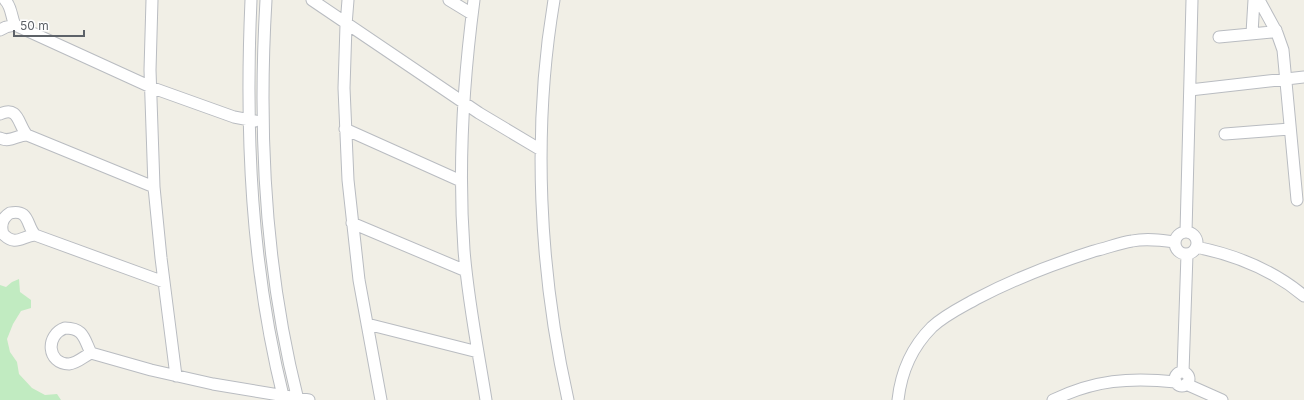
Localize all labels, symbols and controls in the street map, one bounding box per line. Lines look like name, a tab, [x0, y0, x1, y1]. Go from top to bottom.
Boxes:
scale bar	[14, 12, 84, 38]
text: 50 m	[20, 18, 49, 33]

